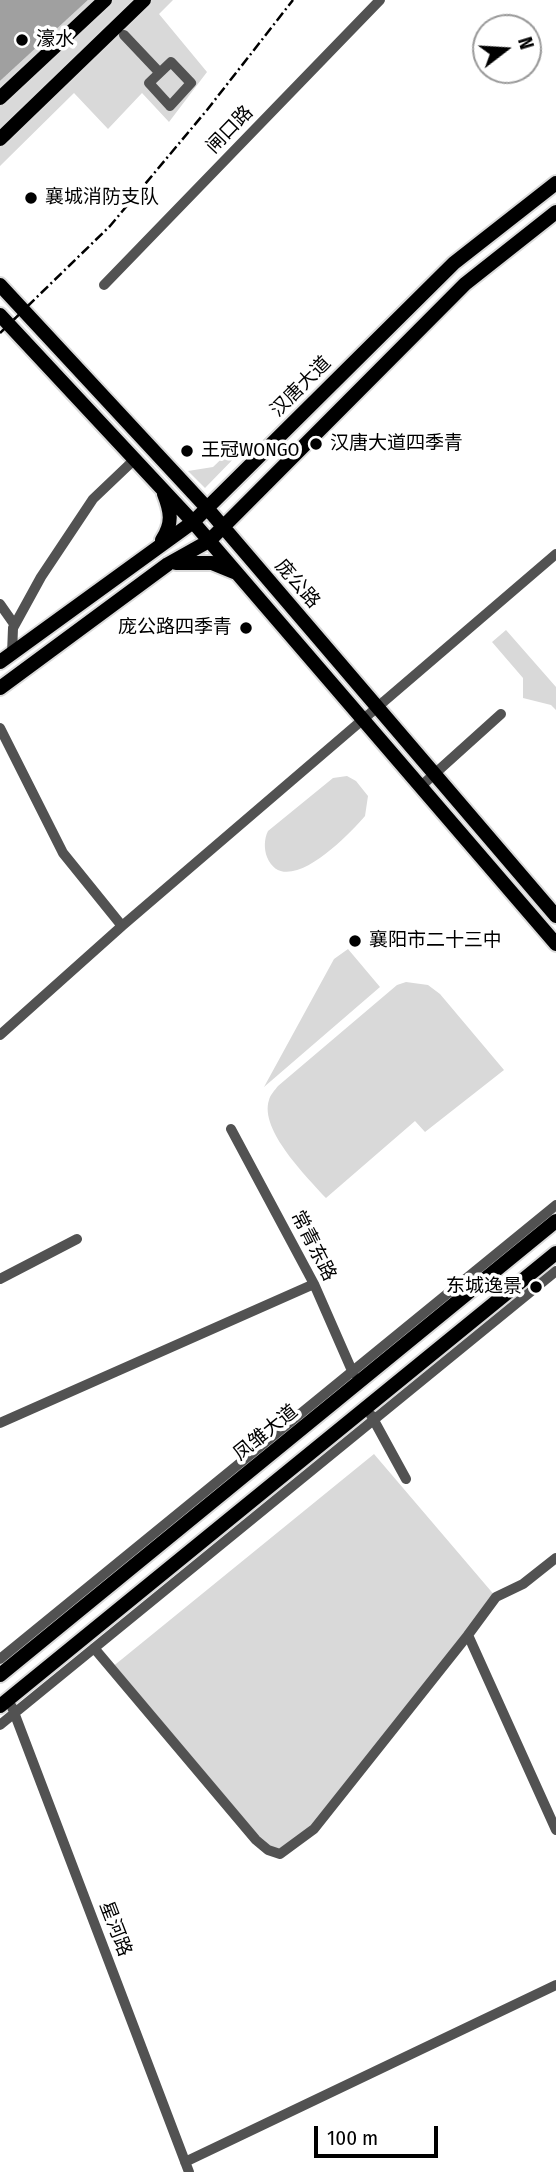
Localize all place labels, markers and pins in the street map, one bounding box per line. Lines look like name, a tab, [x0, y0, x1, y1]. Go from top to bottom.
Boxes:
place label: 濠水	[36, 29, 74, 51]
marker: 濠水	[14, 32, 30, 48]
place label: 襄城消防支队	[45, 187, 159, 209]
marker: 襄城消防支队	[23, 190, 39, 206]
place label: 汉唐大道四季青	[330, 433, 463, 455]
marker: 汉唐大道四季青	[308, 436, 324, 452]
place label: 王冠WONGO	[201, 440, 300, 462]
marker: 王冠WONGO	[179, 443, 195, 459]
place label: 庞公路四季青	[118, 617, 232, 639]
marker: 庞公路四季青	[238, 620, 254, 636]
place label: 襄阳市二十三中	[369, 930, 502, 952]
marker: 襄阳市二十三中	[347, 933, 363, 949]
place label: 东城逸景	[446, 1276, 522, 1298]
marker: 东城逸景	[528, 1279, 544, 1295]

